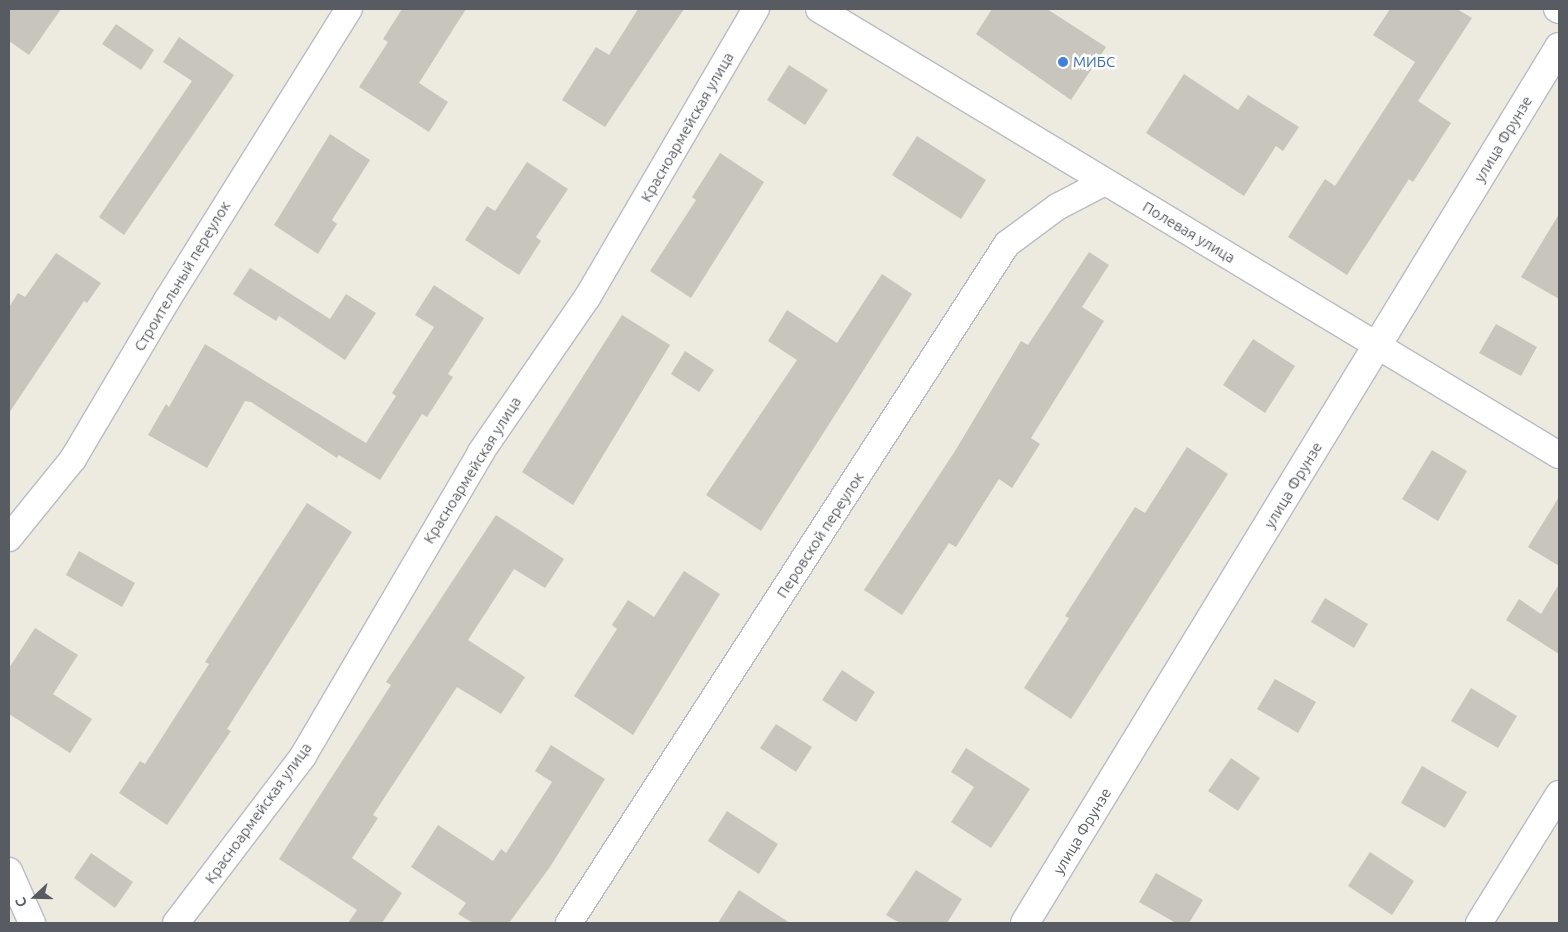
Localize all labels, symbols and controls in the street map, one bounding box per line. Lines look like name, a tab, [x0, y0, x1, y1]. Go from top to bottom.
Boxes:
street label: Красноармейская улица	[637, 49, 737, 205]
place label: МИБС	[1073, 53, 1115, 71]
marker: МИБС	[1057, 56, 1069, 68]
street label: улица Фрунзе	[1470, 93, 1536, 185]
street label: Полевая улица	[1139, 197, 1239, 267]
street label: Строительный переулок	[130, 198, 234, 354]
street label: Красноармейская улица	[419, 393, 525, 547]
street label: улица Фрунзе	[1260, 439, 1326, 531]
street label: Перовской переулок	[773, 469, 867, 601]
street label: Красноармейская улица	[201, 739, 315, 887]
street label: улица Фрунзе	[1049, 785, 1115, 877]
north arrow	[10, 872, 60, 922]
text: С	[12, 895, 30, 909]

